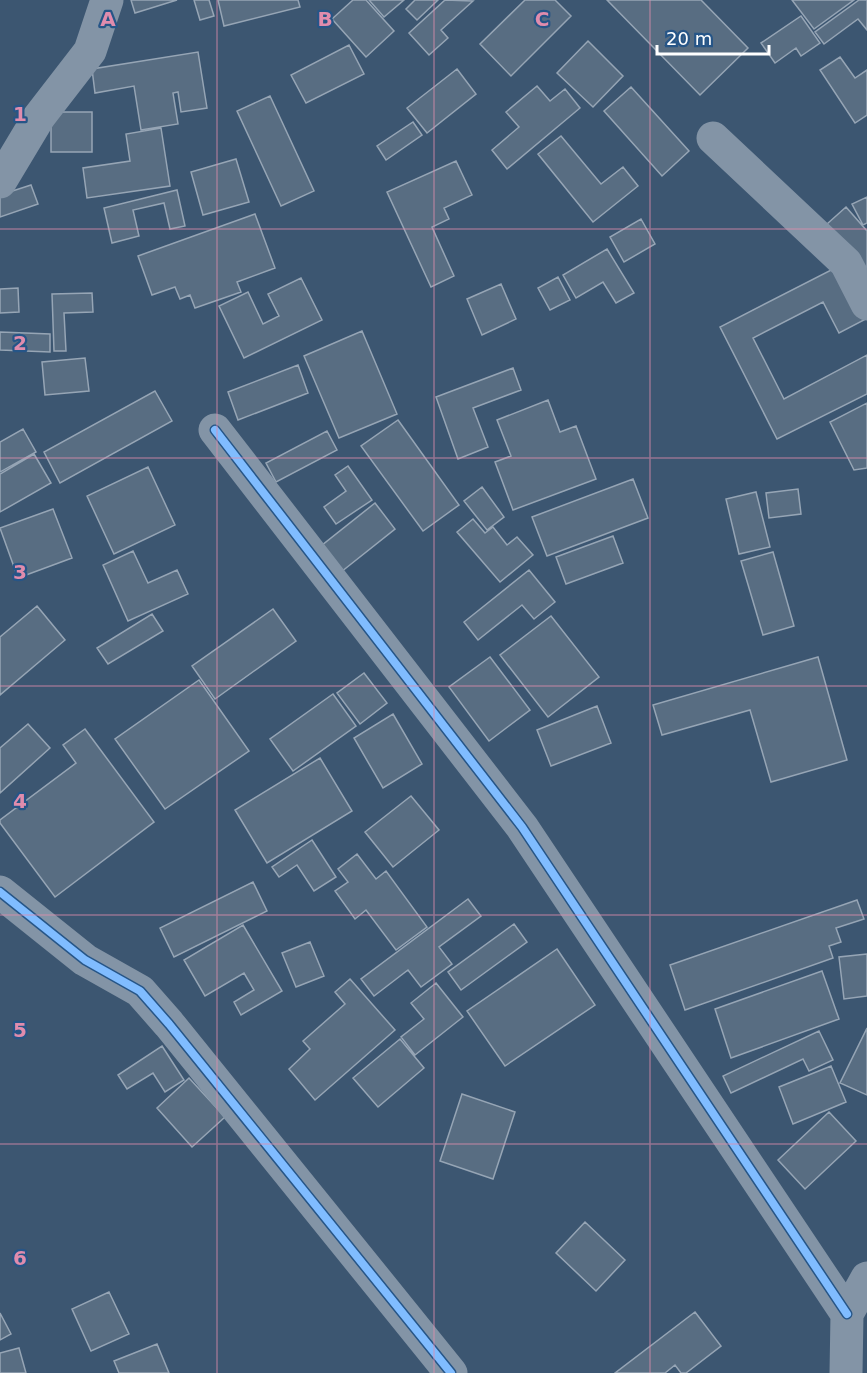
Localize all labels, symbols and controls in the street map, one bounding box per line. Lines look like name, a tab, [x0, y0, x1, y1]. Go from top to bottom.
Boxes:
text: A	[100, 7, 116, 31]
text: B	[317, 7, 333, 31]
text: C	[535, 7, 549, 31]
scale bar	[657, 18, 770, 56]
text: 20 m	[666, 28, 712, 49]
text: 1	[13, 102, 27, 126]
text: 2	[13, 331, 27, 355]
text: 3	[13, 560, 27, 584]
text: 4	[13, 789, 27, 813]
text: 5	[13, 1018, 27, 1042]
text: 6	[13, 1246, 27, 1270]

